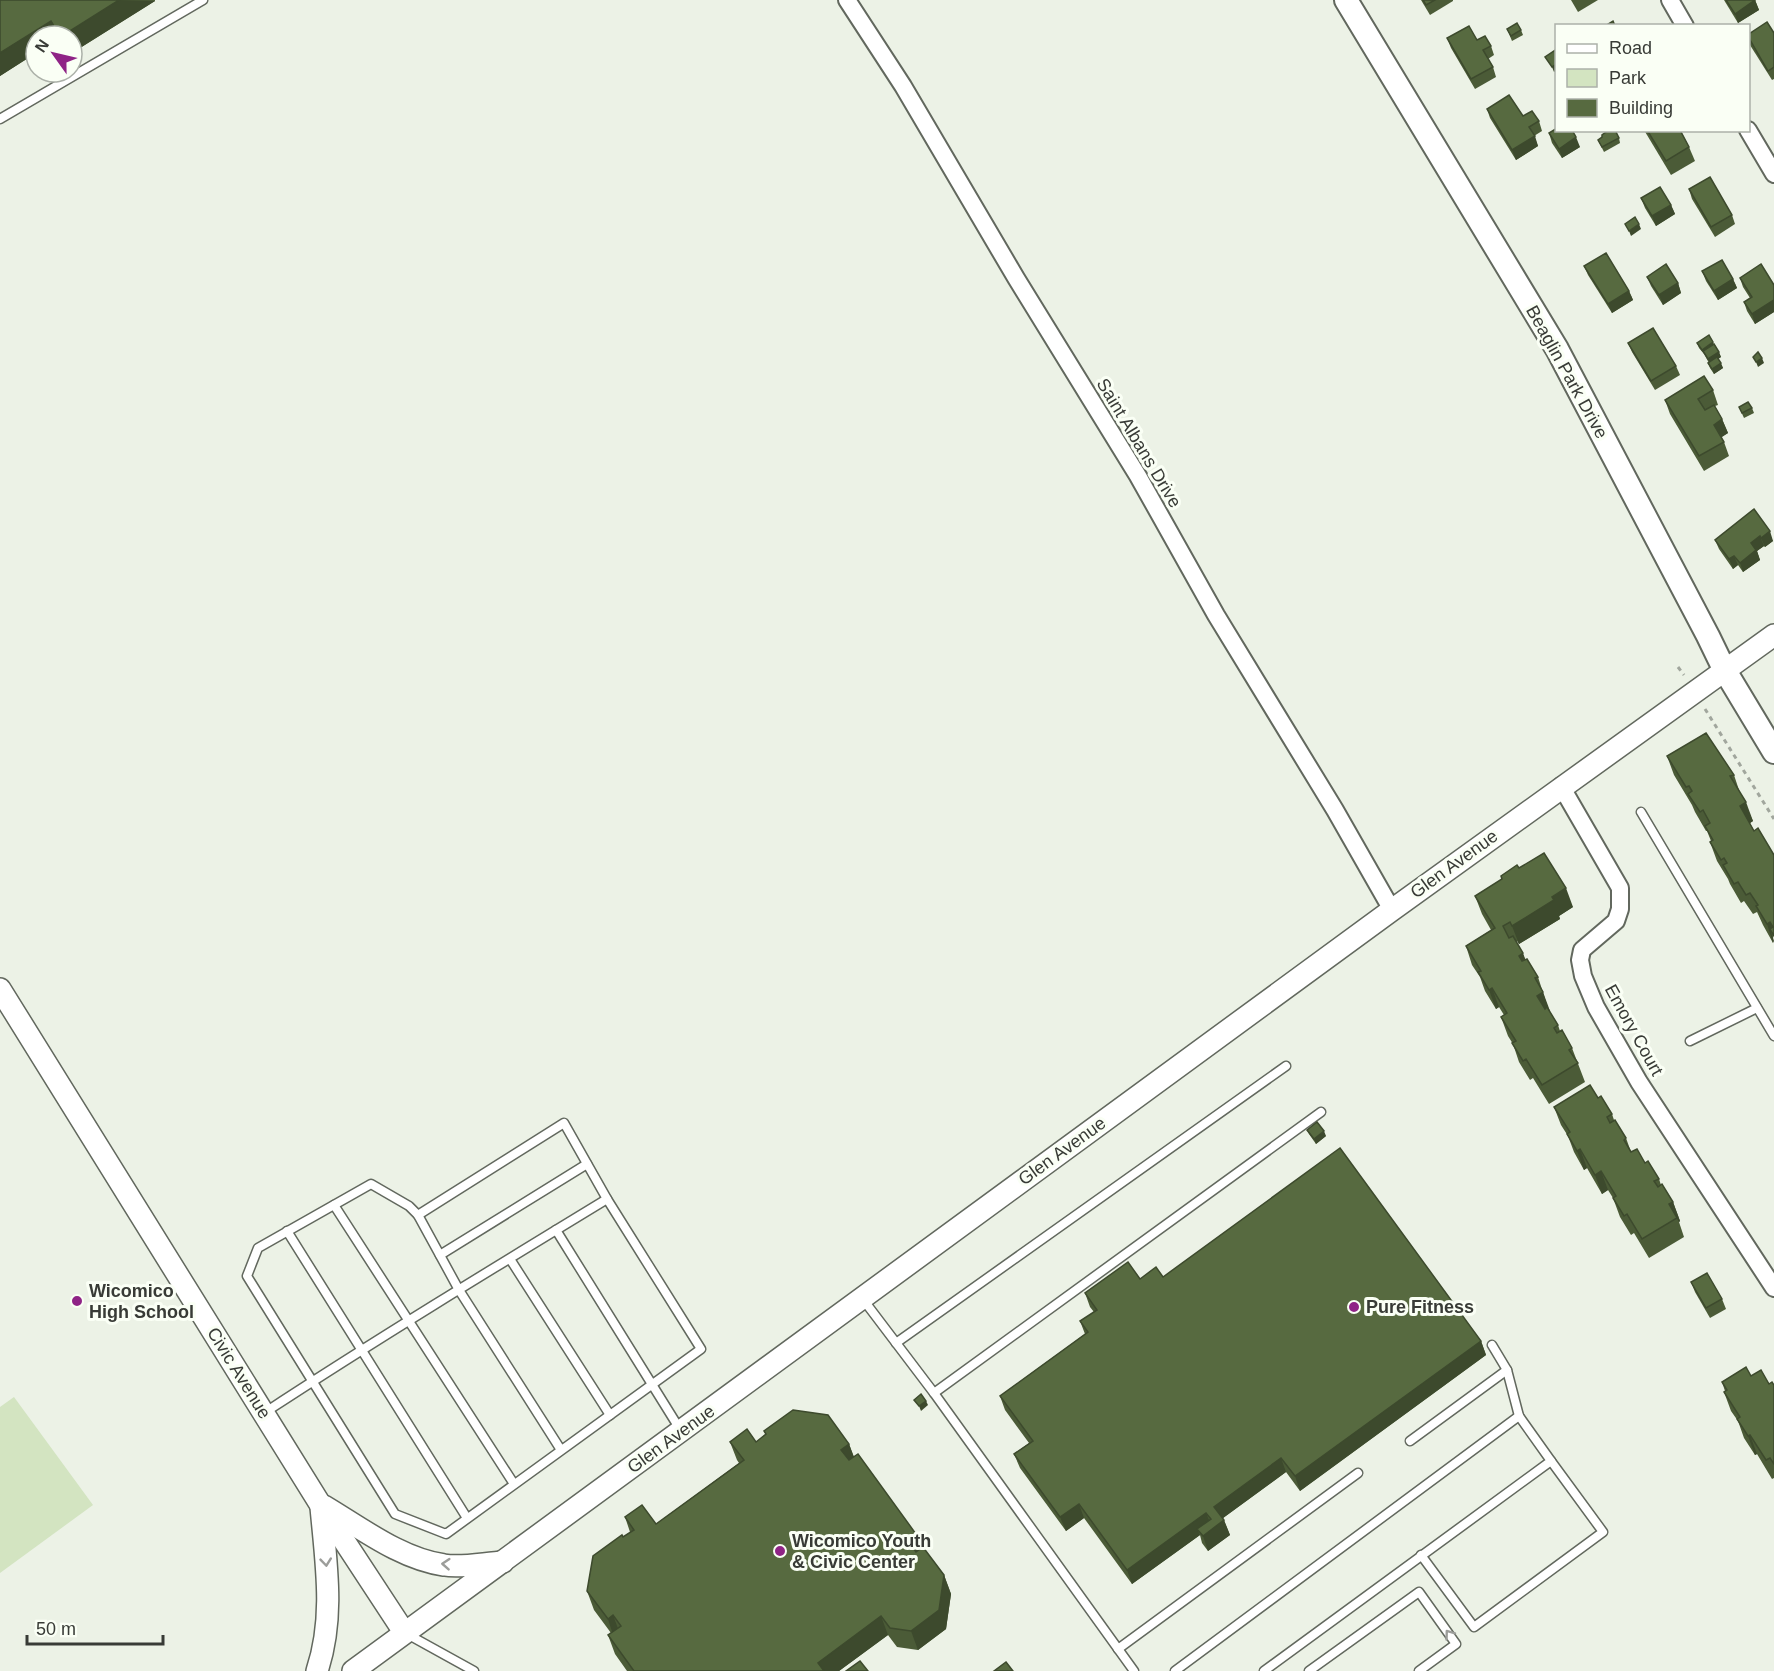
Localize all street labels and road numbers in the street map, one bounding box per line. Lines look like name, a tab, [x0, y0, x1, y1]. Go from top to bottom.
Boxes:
street label: Beaglin Park Drive	[1522, 302, 1612, 442]
street label: Saint Albans Drive	[1093, 375, 1185, 511]
street label: Glen Avenue	[1407, 826, 1501, 902]
street label: Emory Court	[1601, 981, 1667, 1079]
street label: Glen Avenue	[1015, 1113, 1109, 1189]
street label: Civic Avenue	[203, 1324, 275, 1422]
street label: Glen Avenue	[624, 1401, 718, 1477]

